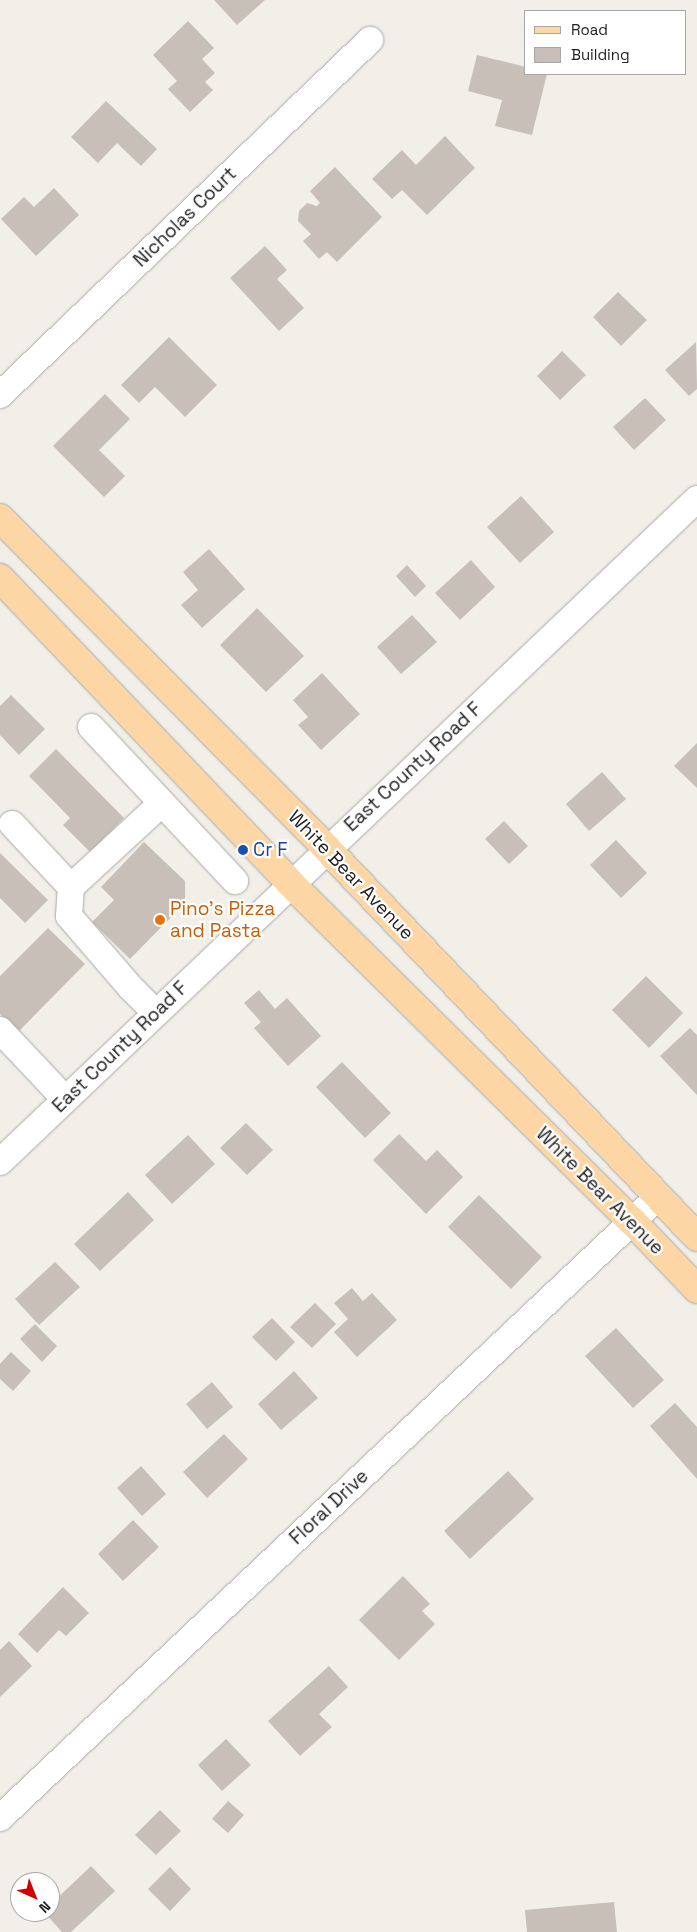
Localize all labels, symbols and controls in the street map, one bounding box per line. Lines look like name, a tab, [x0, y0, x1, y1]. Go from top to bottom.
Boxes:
legend	[524, 10, 687, 75]
text: Road	[571, 20, 608, 39]
text: Building	[571, 45, 630, 64]
street label: Nicholas Court	[129, 162, 241, 272]
street label: East County Road F	[340, 698, 486, 836]
street label: White Bear Avenue	[283, 805, 419, 945]
place label: Cr F	[253, 839, 288, 861]
marker: Cr F	[237, 844, 249, 856]
place label: Pino's Pizza and Pasta	[170, 898, 275, 942]
marker: Pino's Pizza and Pasta	[154, 914, 166, 926]
street label: East County Road F	[48, 977, 192, 1117]
street label: White Bear Avenue	[531, 1122, 669, 1260]
street label: Floral Drive	[285, 1465, 373, 1549]
north arrow	[10, 1872, 60, 1922]
text: N	[35, 1897, 54, 1917]

